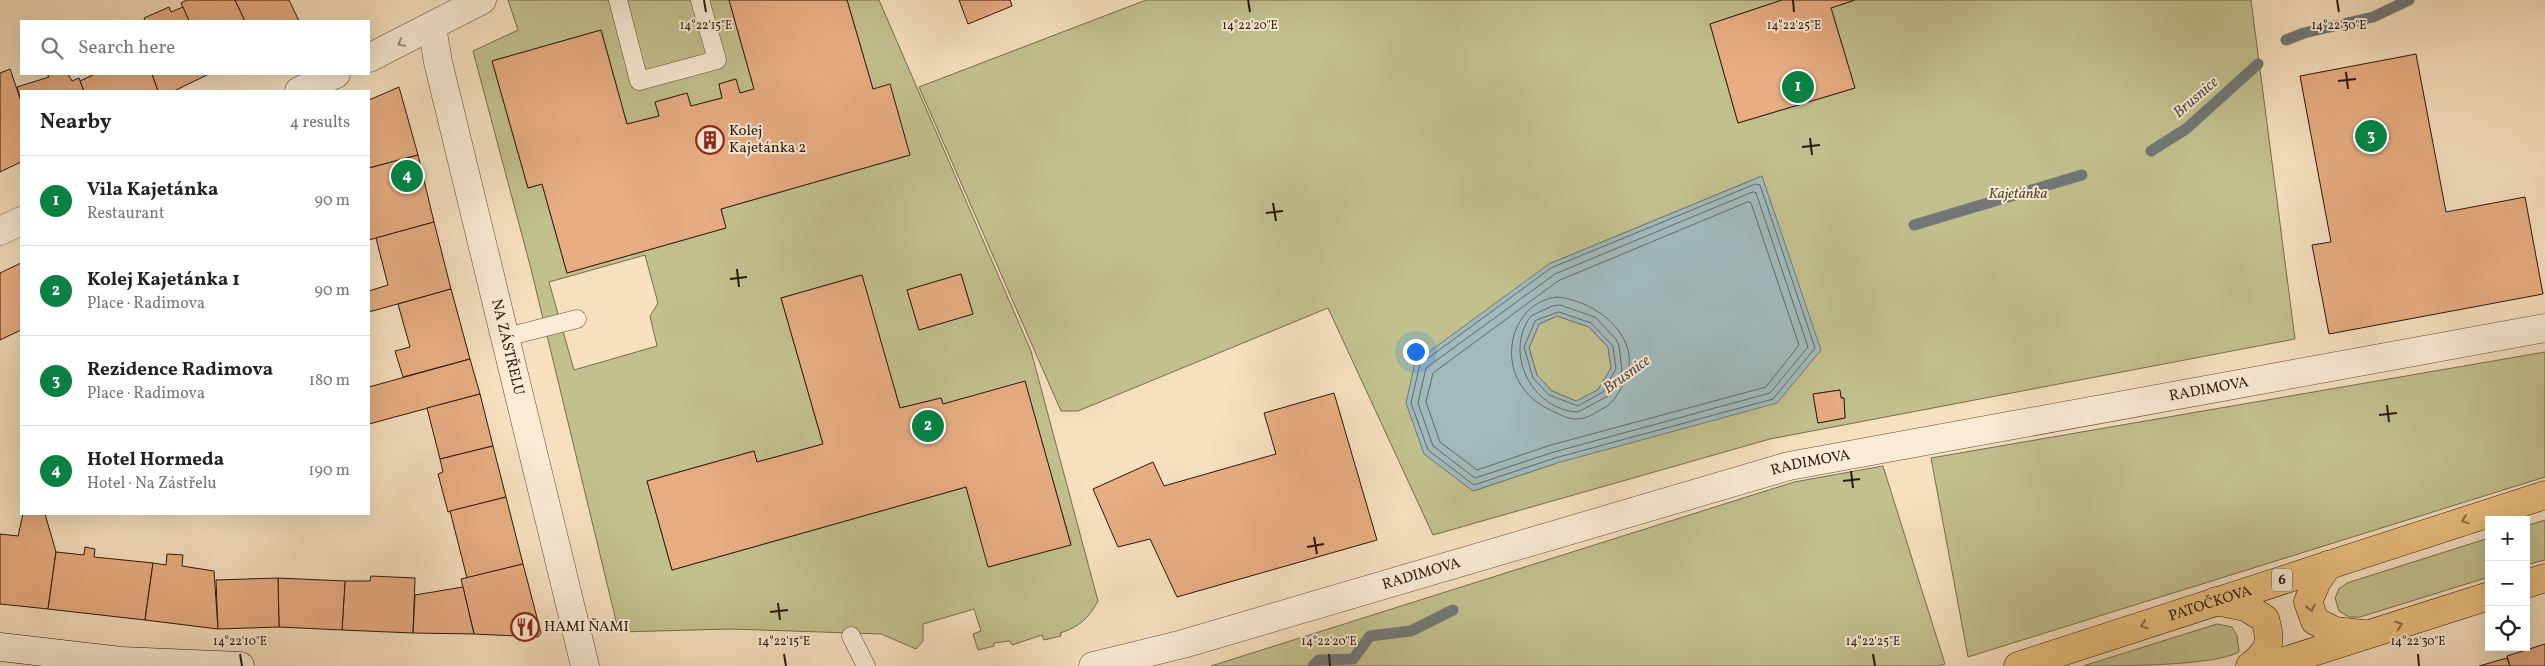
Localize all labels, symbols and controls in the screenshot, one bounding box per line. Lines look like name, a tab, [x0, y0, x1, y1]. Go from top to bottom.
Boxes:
text: 14°22'15"E	[680, 18, 732, 34]
text: 14°22'20"E	[1222, 18, 1278, 34]
text: 14°22'25"E	[1767, 18, 1821, 34]
text: 14°22'30"E	[2311, 18, 2367, 34]
search box	[20, 20, 370, 75]
icon: search	[38, 34, 66, 62]
text: Search here	[78, 35, 175, 61]
one-way arrow	[397, 37, 406, 47]
pin: 1	[1782, 68, 1814, 106]
water label: Brusnice	[2169, 72, 2224, 124]
text: Nearby	[40, 108, 111, 137]
text: 4 results	[290, 112, 350, 134]
pin: 3	[2355, 117, 2387, 155]
place label: Kolej Kajetánka 2	[729, 121, 806, 159]
building icon: Kolej Kajetánka 2	[695, 125, 725, 155]
pin: 4	[391, 157, 423, 195]
text: Vila Kajetánka	[87, 177, 218, 203]
park label: Kajetánka	[1988, 184, 2048, 205]
text: 1	[53, 190, 59, 212]
text: 90 m	[314, 190, 350, 212]
text: Restaurant	[87, 203, 165, 225]
text: Kolej Kajetánka 1	[87, 267, 240, 293]
text: 2	[52, 280, 60, 302]
text: 90 m	[314, 280, 350, 302]
text: Place · Radimova	[87, 293, 205, 315]
street label: NA ZÁSTŘELU	[486, 297, 529, 397]
your location	[1403, 339, 1429, 365]
water label: Brusnice	[1599, 350, 1655, 400]
text: Rezidence Radimova	[87, 357, 273, 383]
text: 3	[52, 370, 60, 392]
text: 180 m	[309, 370, 350, 392]
street label: RADIMOVA	[2167, 372, 2251, 407]
text: Place · Radimova	[87, 383, 205, 405]
pin: 2	[912, 407, 944, 445]
street label: RADIMOVA	[1768, 444, 1852, 481]
text: Hotel Hormeda	[87, 447, 224, 473]
text: 4	[51, 460, 61, 482]
text: 190 m	[308, 460, 350, 482]
text: Hotel · Na Zástřelu	[87, 473, 217, 495]
one-way arrow	[2461, 514, 2470, 524]
map controls	[2485, 516, 2530, 651]
button: +	[2485, 516, 2530, 561]
street label: RADIMOVA	[1380, 552, 1463, 595]
button: −	[2485, 561, 2530, 606]
road number: 6	[2272, 568, 2292, 592]
street label: PATOČKOVA	[2166, 580, 2255, 627]
one-way arrow	[2305, 604, 2316, 613]
button: locate	[2485, 606, 2530, 651]
restaurant icon: HAMI ŇAMI	[510, 612, 540, 642]
place label: HAMI ŇAMI	[544, 617, 629, 638]
one-way arrow	[2141, 619, 2149, 629]
one-way arrow	[2394, 620, 2403, 630]
text: 14°22'10"E	[213, 634, 267, 650]
text: 14°22'15"E	[758, 634, 810, 650]
text: 14°22'20"E	[1301, 634, 1357, 650]
text: 14°22'25"E	[1846, 634, 1900, 650]
text: 14°22'30"E	[2390, 634, 2446, 650]

